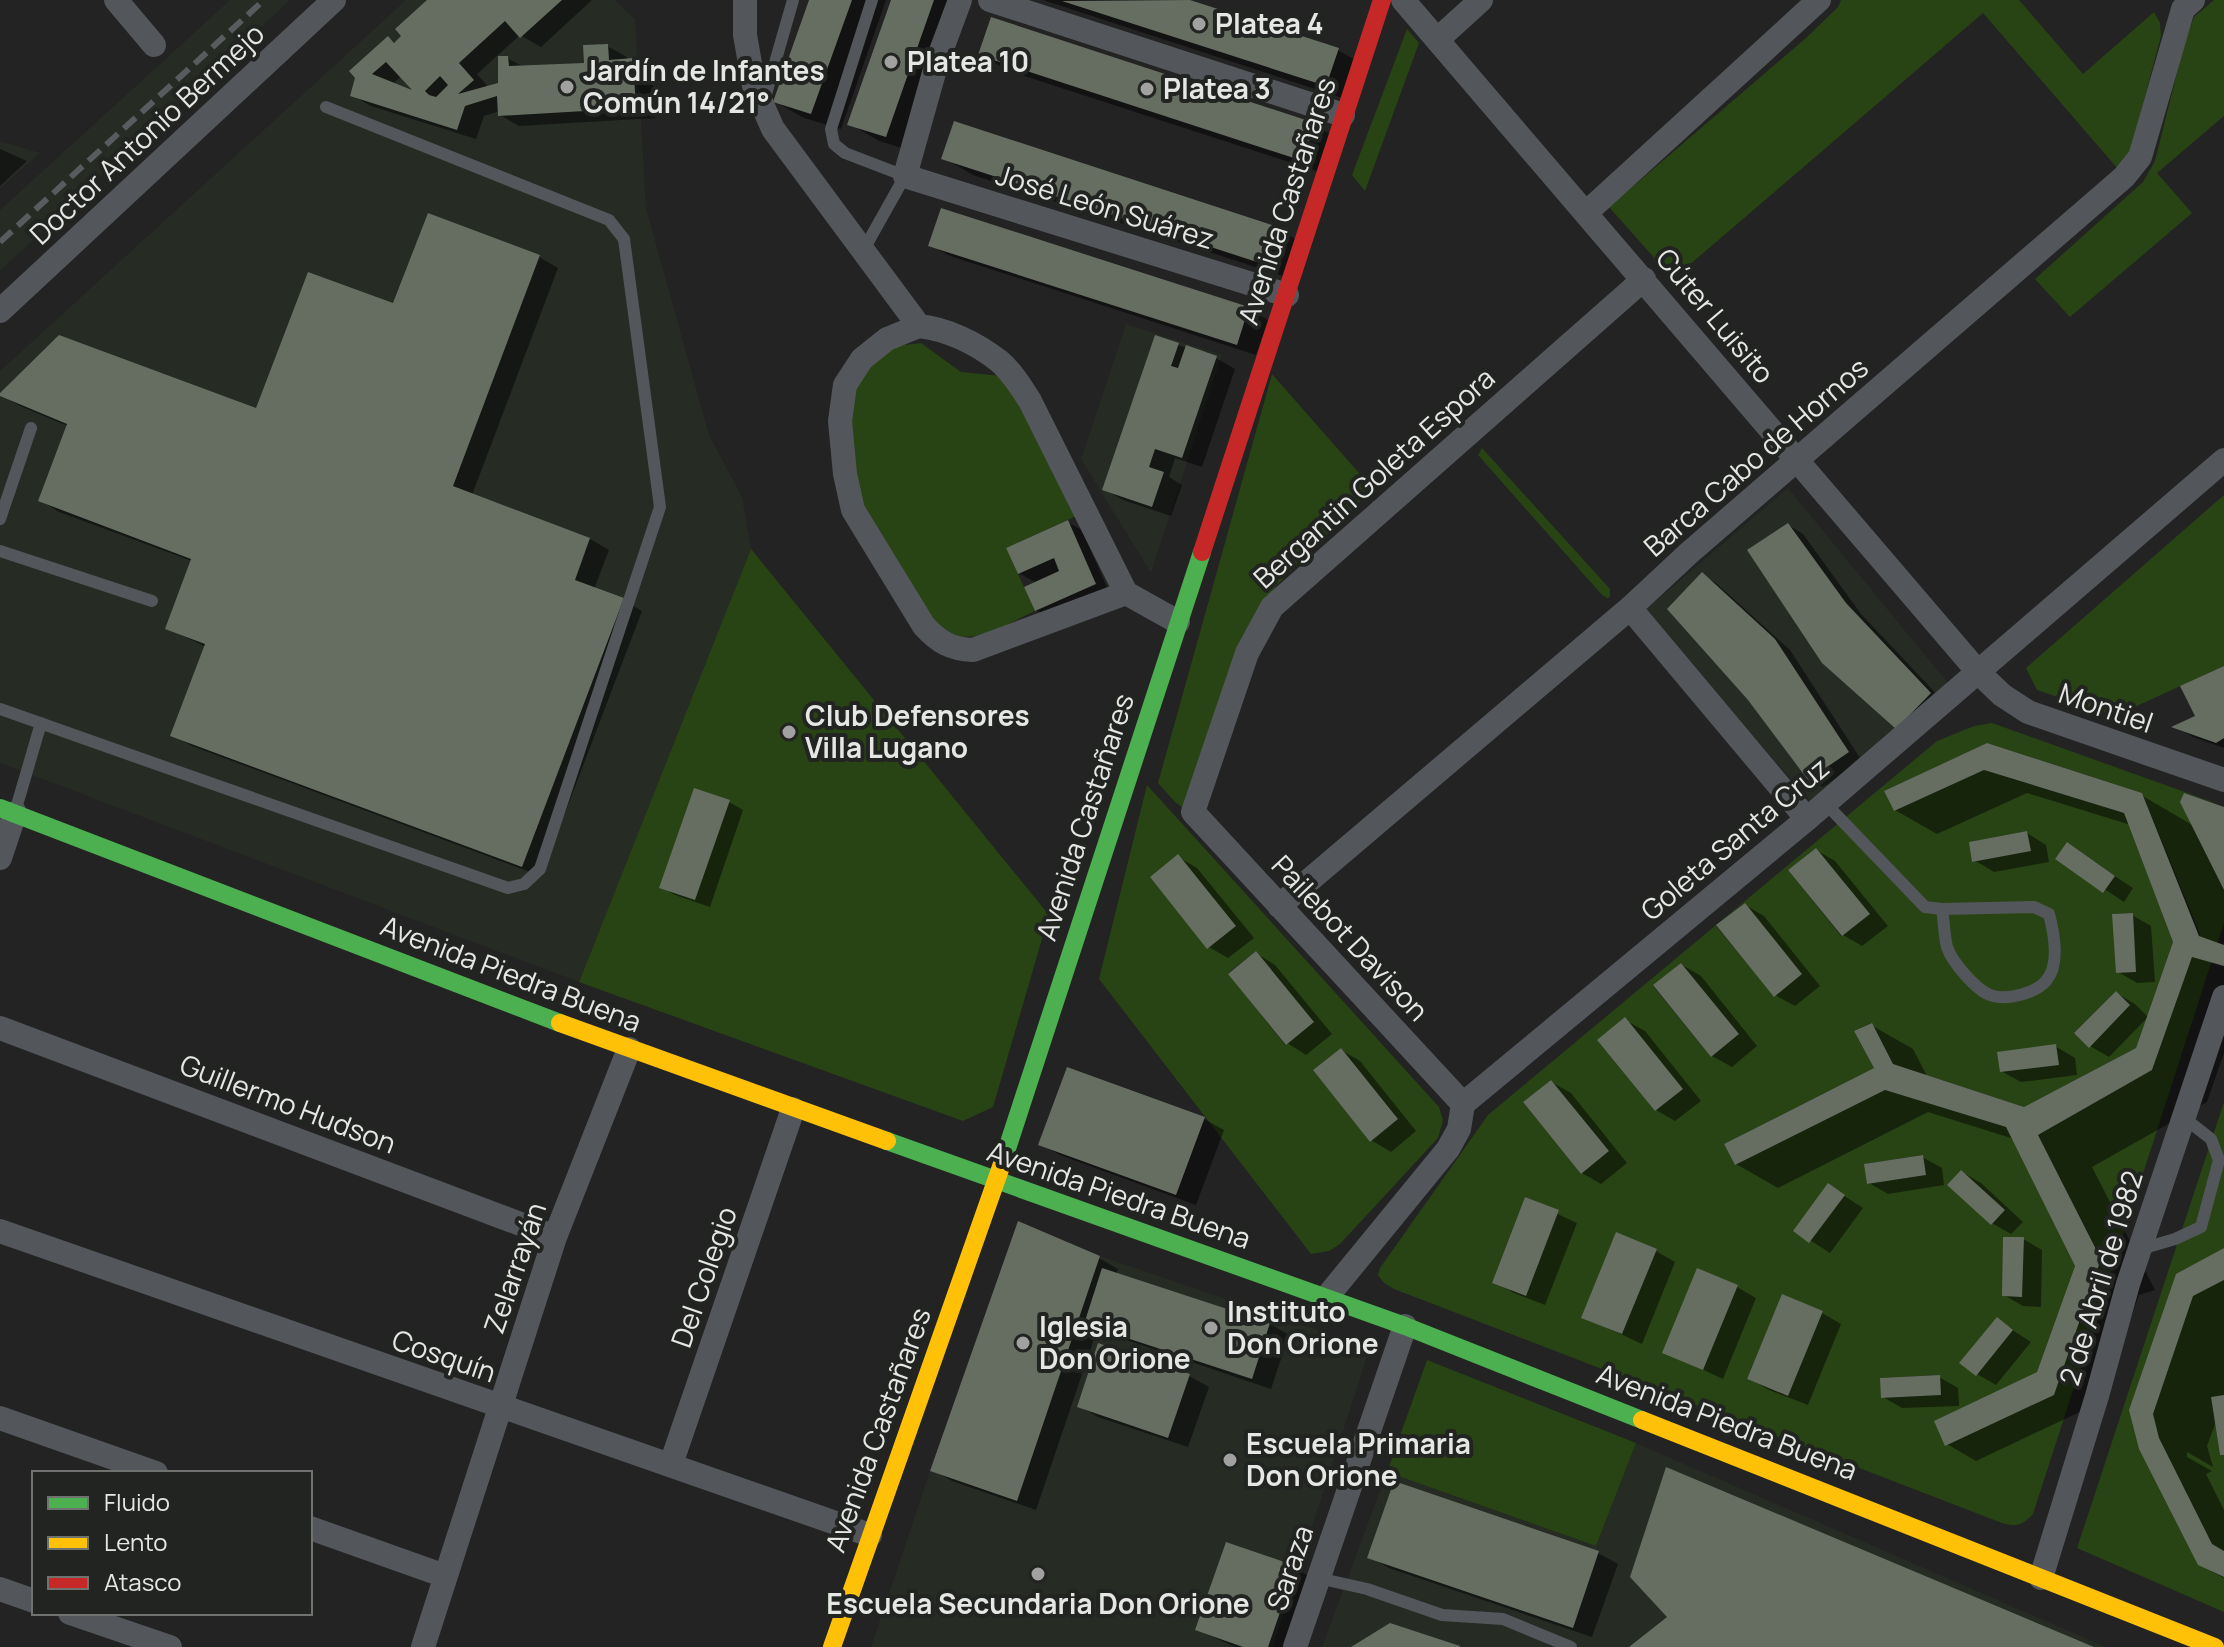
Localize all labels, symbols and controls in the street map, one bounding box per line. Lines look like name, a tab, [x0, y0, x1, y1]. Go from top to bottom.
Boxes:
place label: Platea 4	[1215, 4, 1324, 42]
street label: Doctor Antonio Bermejo	[21, 14, 272, 252]
marker: Platea 4	[1190, 15, 1208, 33]
place label: Platea 10	[907, 42, 1029, 80]
place label: Jardín de Infantes Común 14/21°	[583, 51, 825, 121]
marker: Platea 10	[882, 53, 900, 71]
place label: Platea 3	[1163, 69, 1271, 107]
street label: Avenida Castañares	[1228, 72, 1344, 329]
marker: Jardín de Infantes Común 14/21°	[558, 78, 576, 96]
marker: Platea 3	[1138, 80, 1156, 98]
street label: José León Suárez	[992, 155, 1219, 257]
street label: Cúter Luisito	[1648, 240, 1783, 391]
street label: Barca Cabo de Hornos	[1635, 348, 1876, 564]
street label: Bergantin Goleta Espora	[1245, 359, 1502, 596]
street label: Montiel	[2054, 673, 2159, 741]
street label: Avenida Castañares	[1026, 688, 1142, 945]
place label: Club Defensores Villa Lugano	[805, 696, 1030, 766]
marker: Club Defensores Villa Lugano	[780, 723, 798, 741]
street label: Goleta Santa Cruz	[1632, 748, 1837, 928]
street label: Pailebot Davison	[1264, 846, 1437, 1028]
street label: Avenida Piedra Buena	[376, 906, 647, 1040]
street label: Guillermo Hudson	[175, 1044, 402, 1162]
street label: Avenida Piedra Buena	[983, 1131, 1256, 1257]
street label: 2 de Abril de 1982	[2049, 1166, 2151, 1390]
street label: Zelarrayán	[474, 1197, 554, 1338]
street label: Del Colegio	[661, 1201, 745, 1352]
place label: Instituto Don Orione	[1227, 1292, 1378, 1362]
street label: Avenida Castañares	[815, 1302, 939, 1557]
place label: Iglesia Don Orione	[1039, 1307, 1190, 1377]
marker: Instituto Don Orione	[1202, 1319, 1220, 1337]
street label: Cosquín	[387, 1320, 501, 1391]
marker: Iglesia Don Orione	[1014, 1334, 1032, 1352]
street label: Avenida Piedra Buena	[1592, 1354, 1863, 1488]
place label: Escuela Primaria Don Orione	[1246, 1424, 1471, 1494]
marker: Escuela Primaria Don Orione	[1221, 1451, 1239, 1469]
legend	[32, 1471, 312, 1615]
text: Fluido	[104, 1485, 170, 1518]
street label: Saraza	[1257, 1520, 1321, 1615]
text: Lento	[104, 1525, 168, 1558]
text: Atasco	[104, 1565, 181, 1598]
marker: Escuela Secundaria Don Orione	[1029, 1565, 1047, 1583]
place label: Escuela Secundaria Don Orione	[826, 1584, 1250, 1622]

